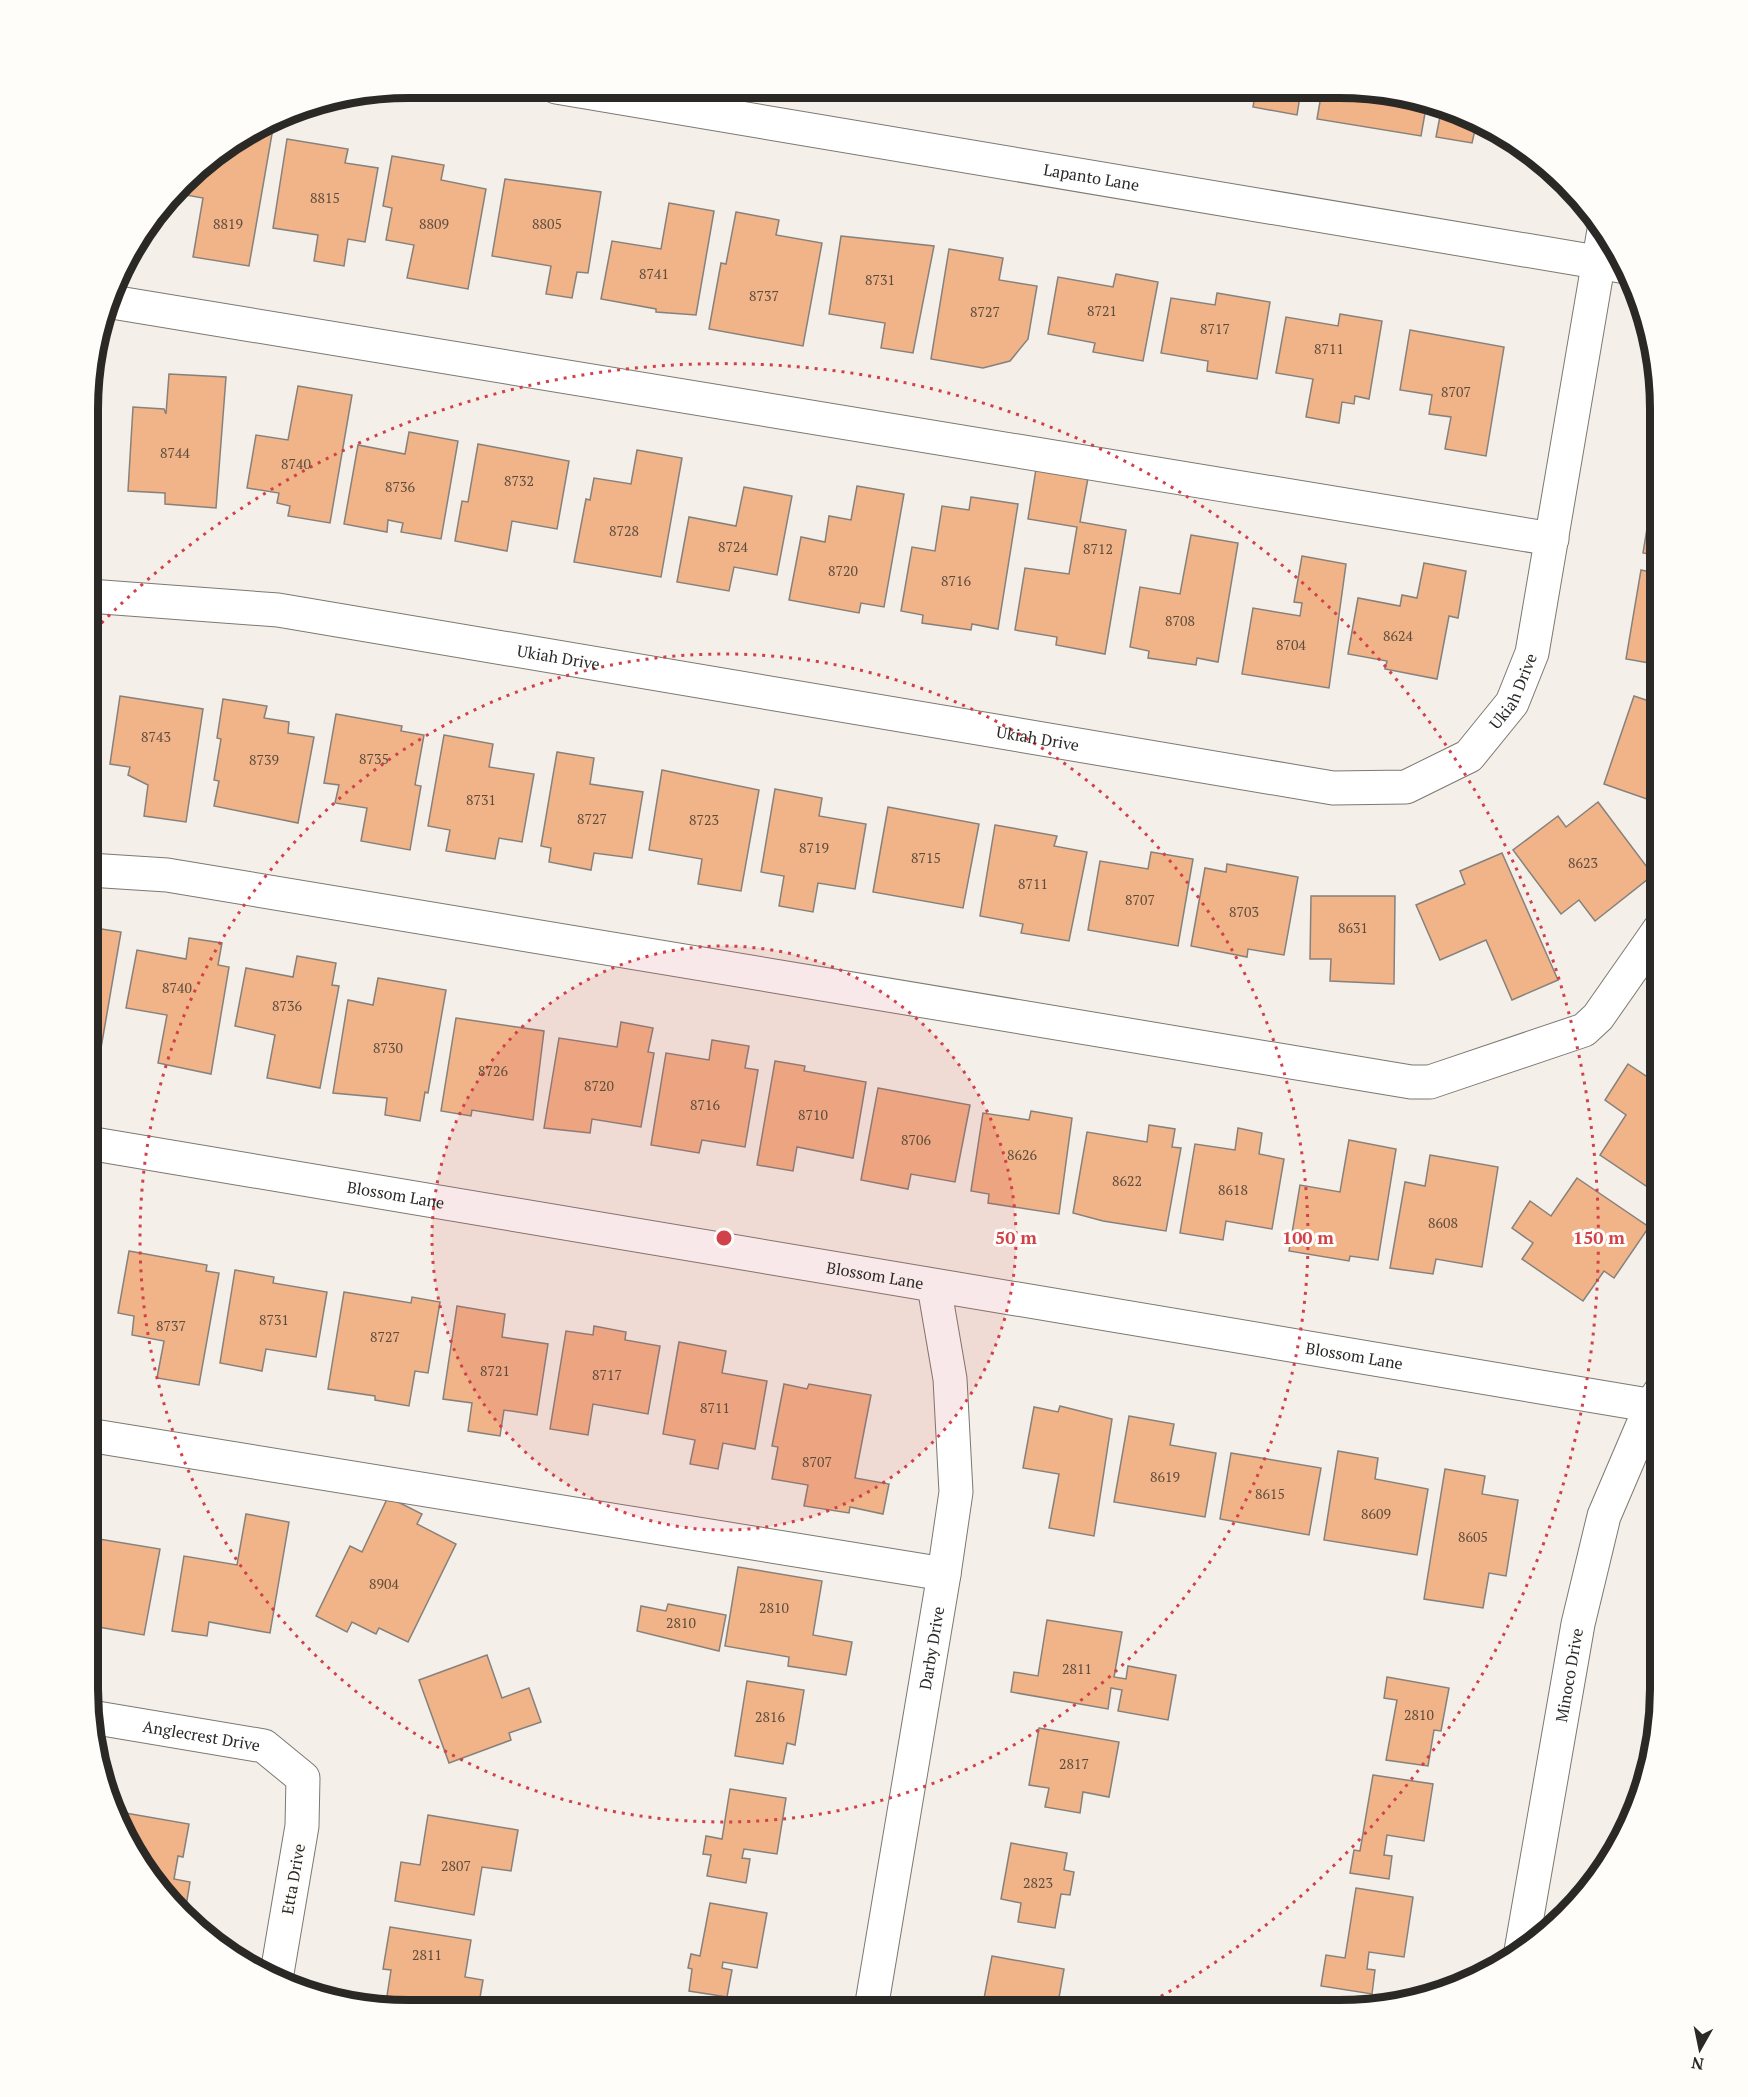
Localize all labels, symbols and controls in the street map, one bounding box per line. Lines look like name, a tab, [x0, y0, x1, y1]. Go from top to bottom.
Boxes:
street label: Lapanto Lane	[1042, 158, 1141, 196]
house number: 8815	[310, 188, 340, 207]
house number: 8819	[213, 214, 243, 233]
house number: 8809	[419, 214, 449, 233]
house number: 8805	[532, 214, 562, 233]
house number: 8741	[639, 264, 669, 283]
house number: 8731	[865, 270, 895, 289]
house number: 8737	[749, 286, 779, 305]
house number: 8721	[1087, 301, 1117, 320]
house number: 8727	[970, 302, 1000, 321]
house number: 8717	[1200, 319, 1230, 338]
house number: 8711	[1314, 339, 1344, 358]
house number: 8707	[1441, 382, 1471, 401]
house number: 8744	[160, 443, 190, 462]
house number: 8740	[281, 454, 311, 473]
house number: 8732	[504, 471, 534, 490]
house number: 8736	[385, 477, 415, 496]
house number: 8728	[609, 521, 639, 540]
house number: 8724	[718, 537, 748, 556]
house number: 8712	[1083, 539, 1113, 558]
house number: 8720	[828, 561, 858, 580]
house number: 8716	[941, 571, 971, 590]
house number: 8708	[1165, 611, 1195, 630]
house number: 8624	[1383, 626, 1413, 645]
house number: 8704	[1276, 635, 1306, 654]
street label: Ukiah Drive	[516, 640, 601, 675]
street label: Ukiah Drive	[1484, 650, 1542, 734]
street label: Ukiah Drive	[995, 720, 1081, 756]
house number: 8743	[141, 727, 171, 746]
house number: 8735	[359, 749, 389, 768]
house number: 8739	[249, 750, 279, 769]
house number: 8731	[466, 790, 496, 809]
house number: 8727	[577, 809, 607, 828]
house number: 8723	[689, 810, 719, 829]
house number: 8719	[799, 838, 829, 857]
house number: 8715	[911, 848, 941, 867]
house number: 8623	[1568, 853, 1598, 872]
house number: 8711	[1018, 874, 1048, 893]
house number: 8707	[1125, 890, 1155, 909]
house number: 8703	[1229, 902, 1259, 921]
house number: 8631	[1338, 918, 1368, 937]
house number: 8740	[162, 978, 192, 997]
house number: 8736	[272, 996, 302, 1015]
house number: 8730	[373, 1038, 403, 1057]
house number: 8726	[478, 1061, 508, 1080]
house number: 8720	[584, 1076, 614, 1095]
house number: 8716	[690, 1095, 720, 1114]
house number: 8710	[798, 1105, 828, 1124]
house number: 8706	[901, 1130, 931, 1149]
house number: 8626	[1007, 1145, 1037, 1164]
house number: 8622	[1112, 1171, 1142, 1190]
street label: Blossom Lane	[345, 1176, 446, 1214]
house number: 8618	[1218, 1180, 1248, 1199]
house number: 8608	[1428, 1213, 1458, 1232]
text: 50 m	[995, 1225, 1037, 1249]
text: 100 m	[1282, 1225, 1334, 1249]
text: 150 m	[1573, 1225, 1625, 1249]
centre of rings	[714, 1228, 734, 1248]
street label: Blossom Lane	[825, 1256, 925, 1294]
house number: 8731	[259, 1310, 289, 1329]
house number: 8737	[156, 1316, 186, 1335]
house number: 8727	[370, 1327, 400, 1346]
street label: Blossom Lane	[1304, 1337, 1405, 1375]
house number: 8721	[480, 1361, 510, 1380]
house number: 8717	[592, 1365, 622, 1384]
house number: 8711	[700, 1398, 730, 1417]
house number: 8707	[802, 1452, 832, 1471]
house number: 8619	[1150, 1467, 1180, 1486]
house number: 8615	[1255, 1484, 1285, 1503]
house number: 8609	[1361, 1504, 1391, 1523]
house number: 8605	[1458, 1527, 1488, 1546]
house number: 8904	[369, 1574, 399, 1593]
house number: 2810	[759, 1598, 789, 1617]
street label: Darby Drive	[914, 1605, 949, 1691]
house number: 2810	[666, 1613, 696, 1632]
street label: Minoco Drive	[1550, 1626, 1588, 1724]
house number: 2811	[1062, 1659, 1092, 1678]
house number: 2810	[1404, 1705, 1434, 1724]
house number: 2816	[755, 1707, 785, 1726]
street label: Anglecrest Drive	[141, 1715, 262, 1756]
house number: 2817	[1059, 1754, 1089, 1773]
street label: Etta Drive	[276, 1842, 310, 1916]
house number: 2807	[441, 1856, 471, 1875]
house number: 2823	[1023, 1873, 1053, 1892]
house number: 2811	[412, 1945, 442, 1964]
north arrow	[1670, 2019, 1730, 2079]
text: N	[1690, 2052, 1705, 2076]

